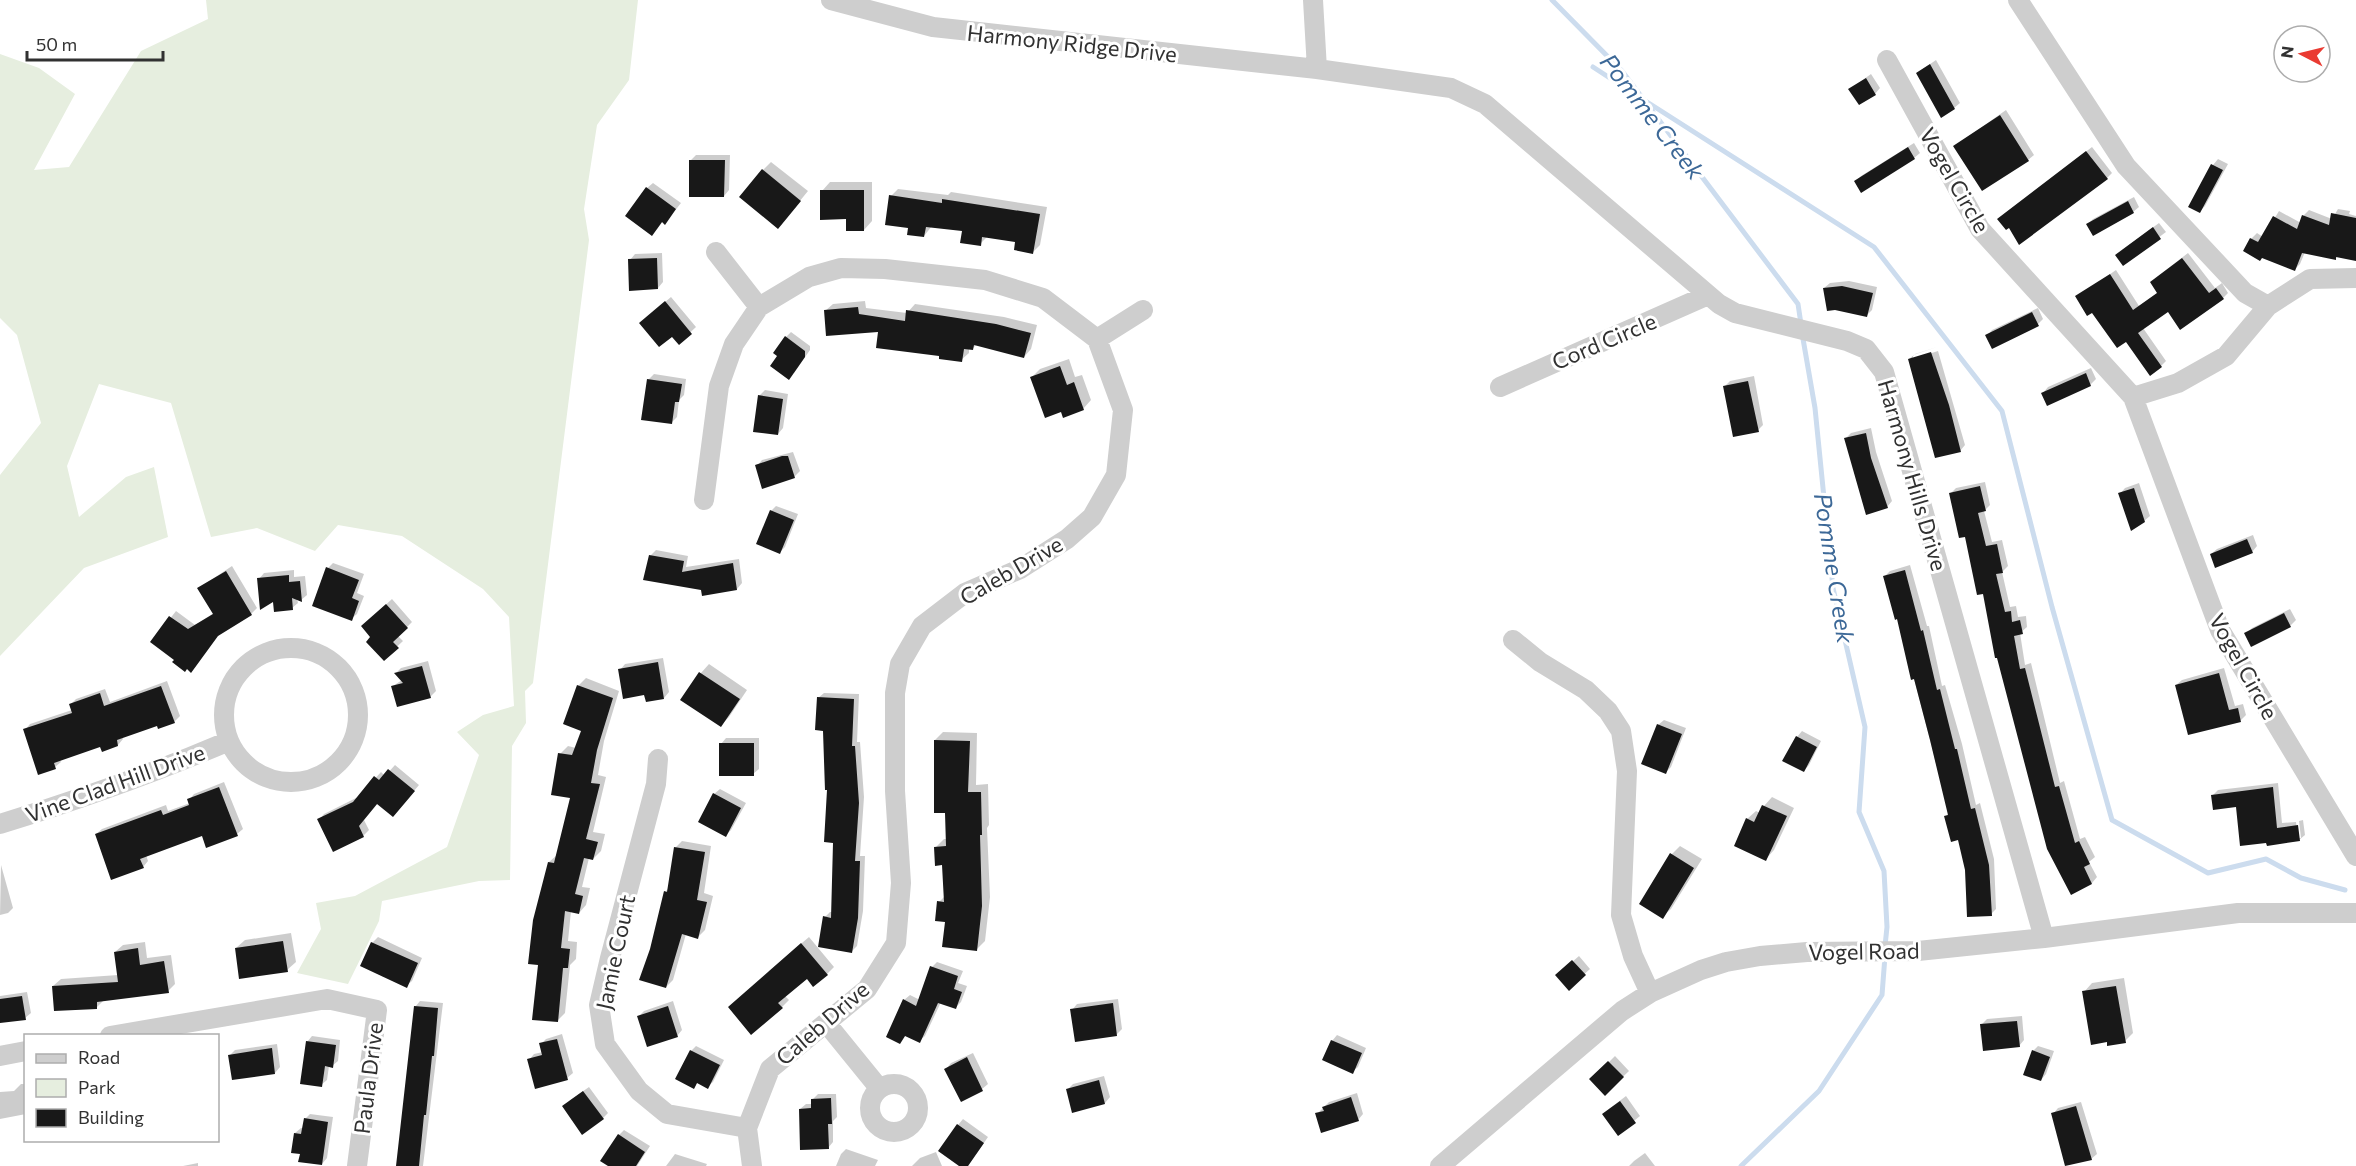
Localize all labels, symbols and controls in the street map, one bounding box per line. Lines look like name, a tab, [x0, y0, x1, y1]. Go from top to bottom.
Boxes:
street label: Harmony Ridge Drive	[966, 19, 1178, 67]
scale bar	[27, 24, 164, 62]
north arrow	[2272, 24, 2332, 84]
text: 50 m	[36, 33, 77, 55]
text: N	[2276, 45, 2297, 59]
water label: Pomme Creek	[1595, 47, 1712, 186]
street label: Vogel Circle	[1914, 123, 1996, 237]
street label: Cord Circle	[1548, 307, 1660, 375]
street label: Harmony Hills Drive	[1873, 376, 1953, 574]
water label: Pomme Creek	[1809, 491, 1861, 646]
street label: Caleb Drive	[955, 530, 1067, 610]
street label: Vogel Circle	[2204, 608, 2284, 724]
street label: Vine Clad Hill Drive	[22, 738, 208, 828]
street label: Jamie Court	[590, 892, 640, 1012]
street label: Vogel Road	[1808, 937, 1920, 965]
street label: Caleb Drive	[770, 975, 874, 1071]
street label: Paula Drive	[348, 1021, 388, 1135]
legend	[24, 1034, 219, 1142]
text: Road	[78, 1046, 120, 1068]
text: Park	[78, 1076, 116, 1098]
text: Building	[78, 1106, 144, 1128]

